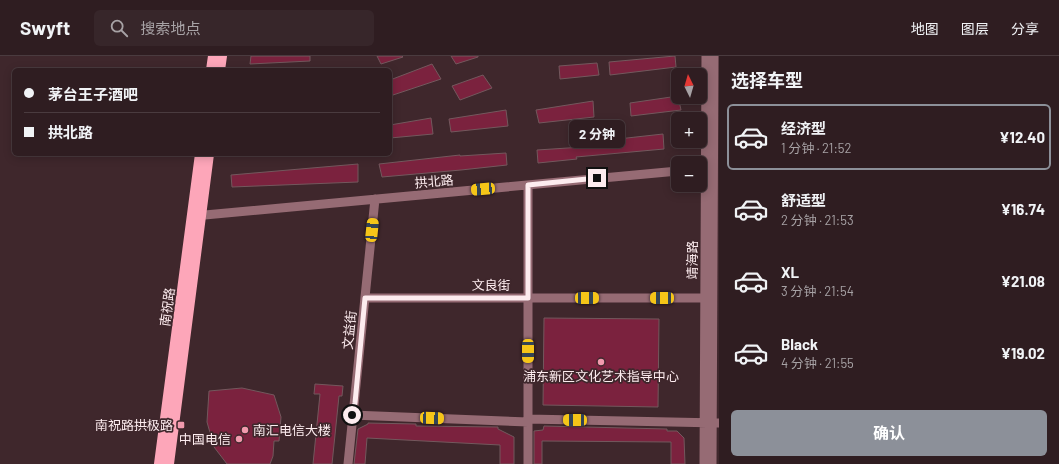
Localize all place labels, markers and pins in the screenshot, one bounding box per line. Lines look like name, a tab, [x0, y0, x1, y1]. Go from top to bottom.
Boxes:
marker: 浦东新区文化艺术指导中心	[596, 357, 606, 367]
place label: 浦东新区文化艺术指导中心	[523, 368, 679, 384]
place label: 南祝路拱极路	[95, 417, 173, 433]
marker: 南祝路拱极路	[176, 420, 186, 430]
place label: 南汇电信大楼	[253, 422, 331, 438]
marker: 南汇电信大楼	[240, 425, 250, 435]
place label: 中国电信	[179, 431, 231, 447]
marker: 中国电信	[234, 434, 244, 444]

